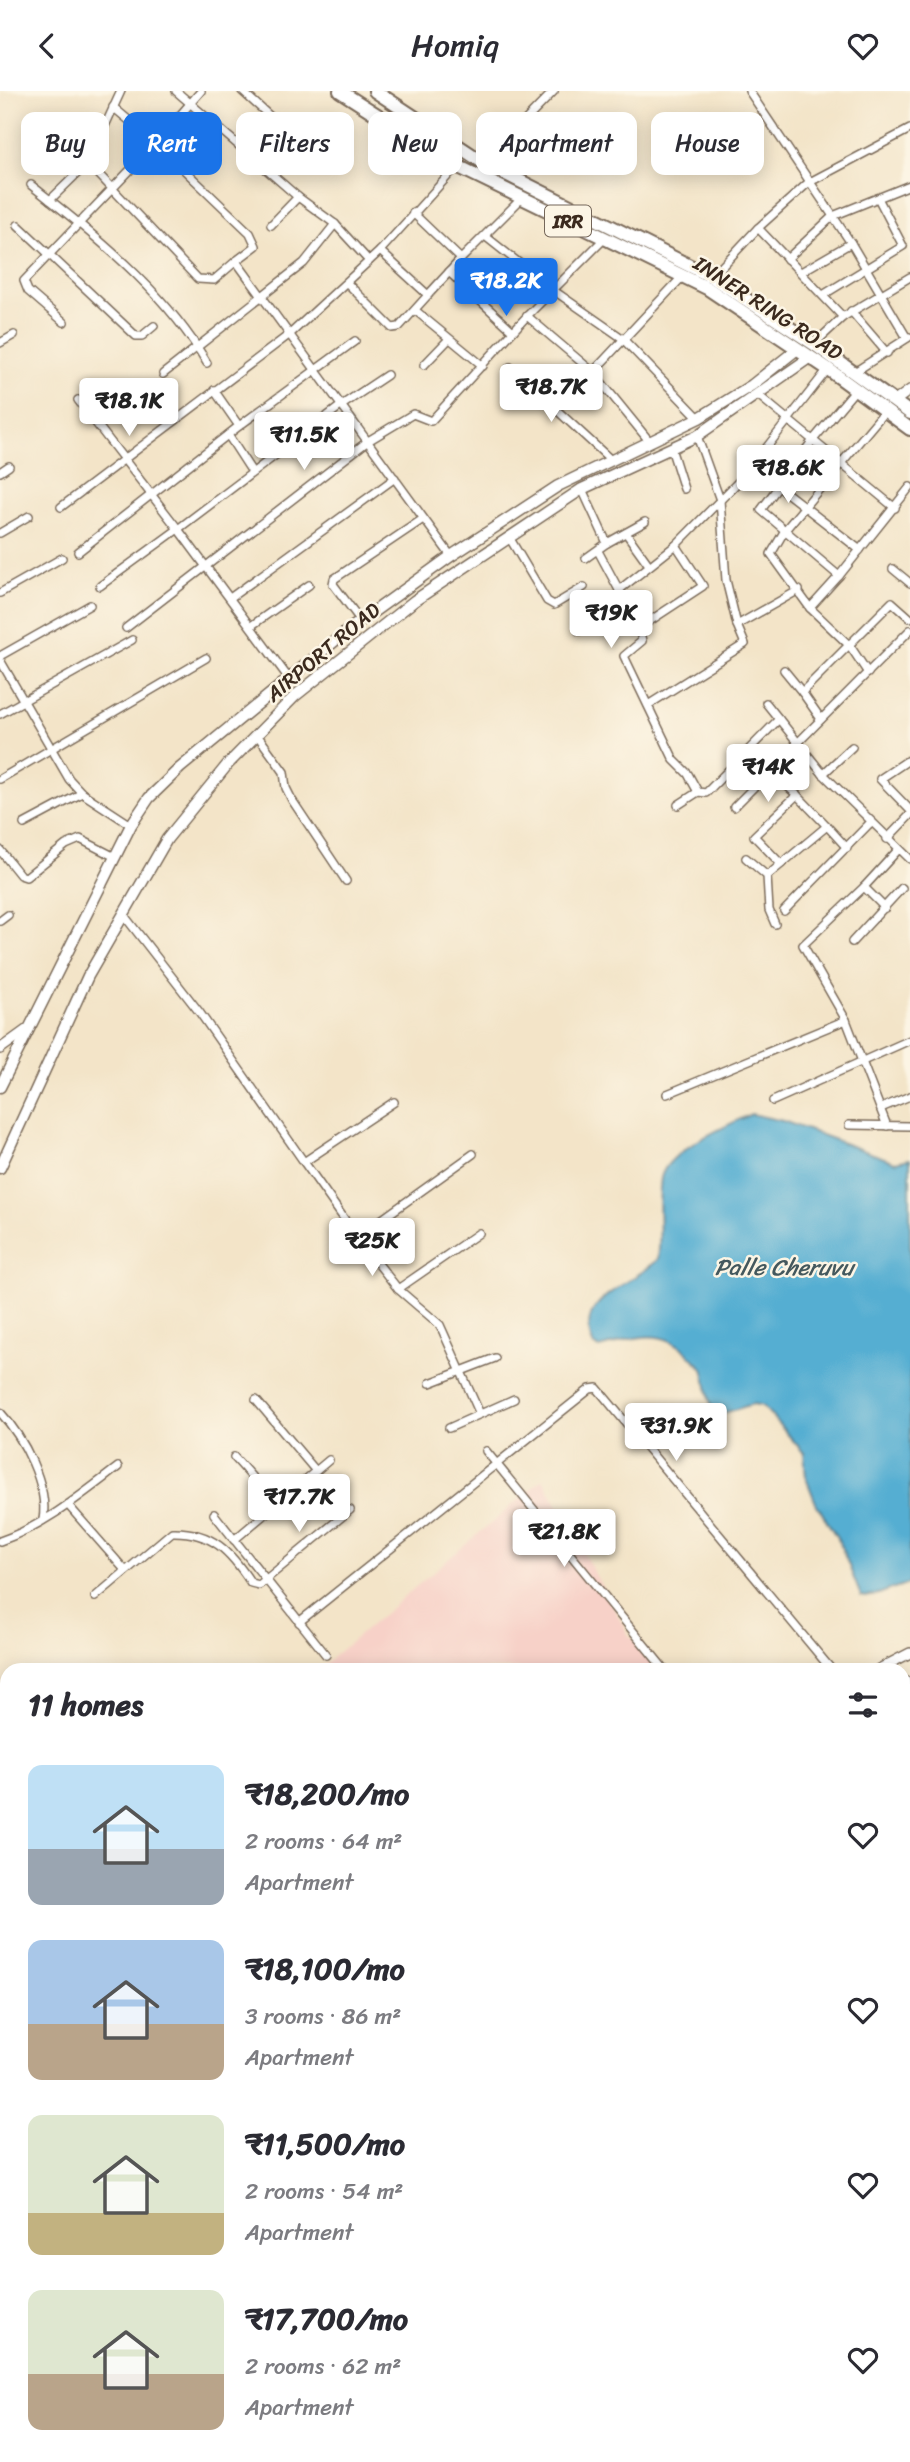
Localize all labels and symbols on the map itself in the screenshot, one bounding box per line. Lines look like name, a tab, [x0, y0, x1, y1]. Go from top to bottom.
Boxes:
road number: IRR	[545, 205, 591, 237]
street label: INNER RING ROAD	[685, 245, 851, 371]
pin: ₹18.2K	[449, 259, 563, 318]
pin: ₹18.7K	[494, 365, 608, 424]
pin: ₹18.1K	[72, 379, 186, 438]
pin: ₹11.5K	[247, 413, 361, 472]
pin: ₹18.6K	[731, 445, 845, 505]
pin: ₹19K	[570, 591, 652, 650]
street label: AIRPORT ROAD	[256, 592, 390, 713]
pin: ₹14K	[727, 745, 809, 804]
pin: ₹25K	[331, 1219, 413, 1278]
water label: Palle Cheruvu	[715, 1247, 856, 1288]
pin: ₹31.9K	[619, 1403, 733, 1463]
pin: ₹17.7K	[242, 1475, 356, 1534]
pin: ₹21.8K	[507, 1509, 621, 1569]

